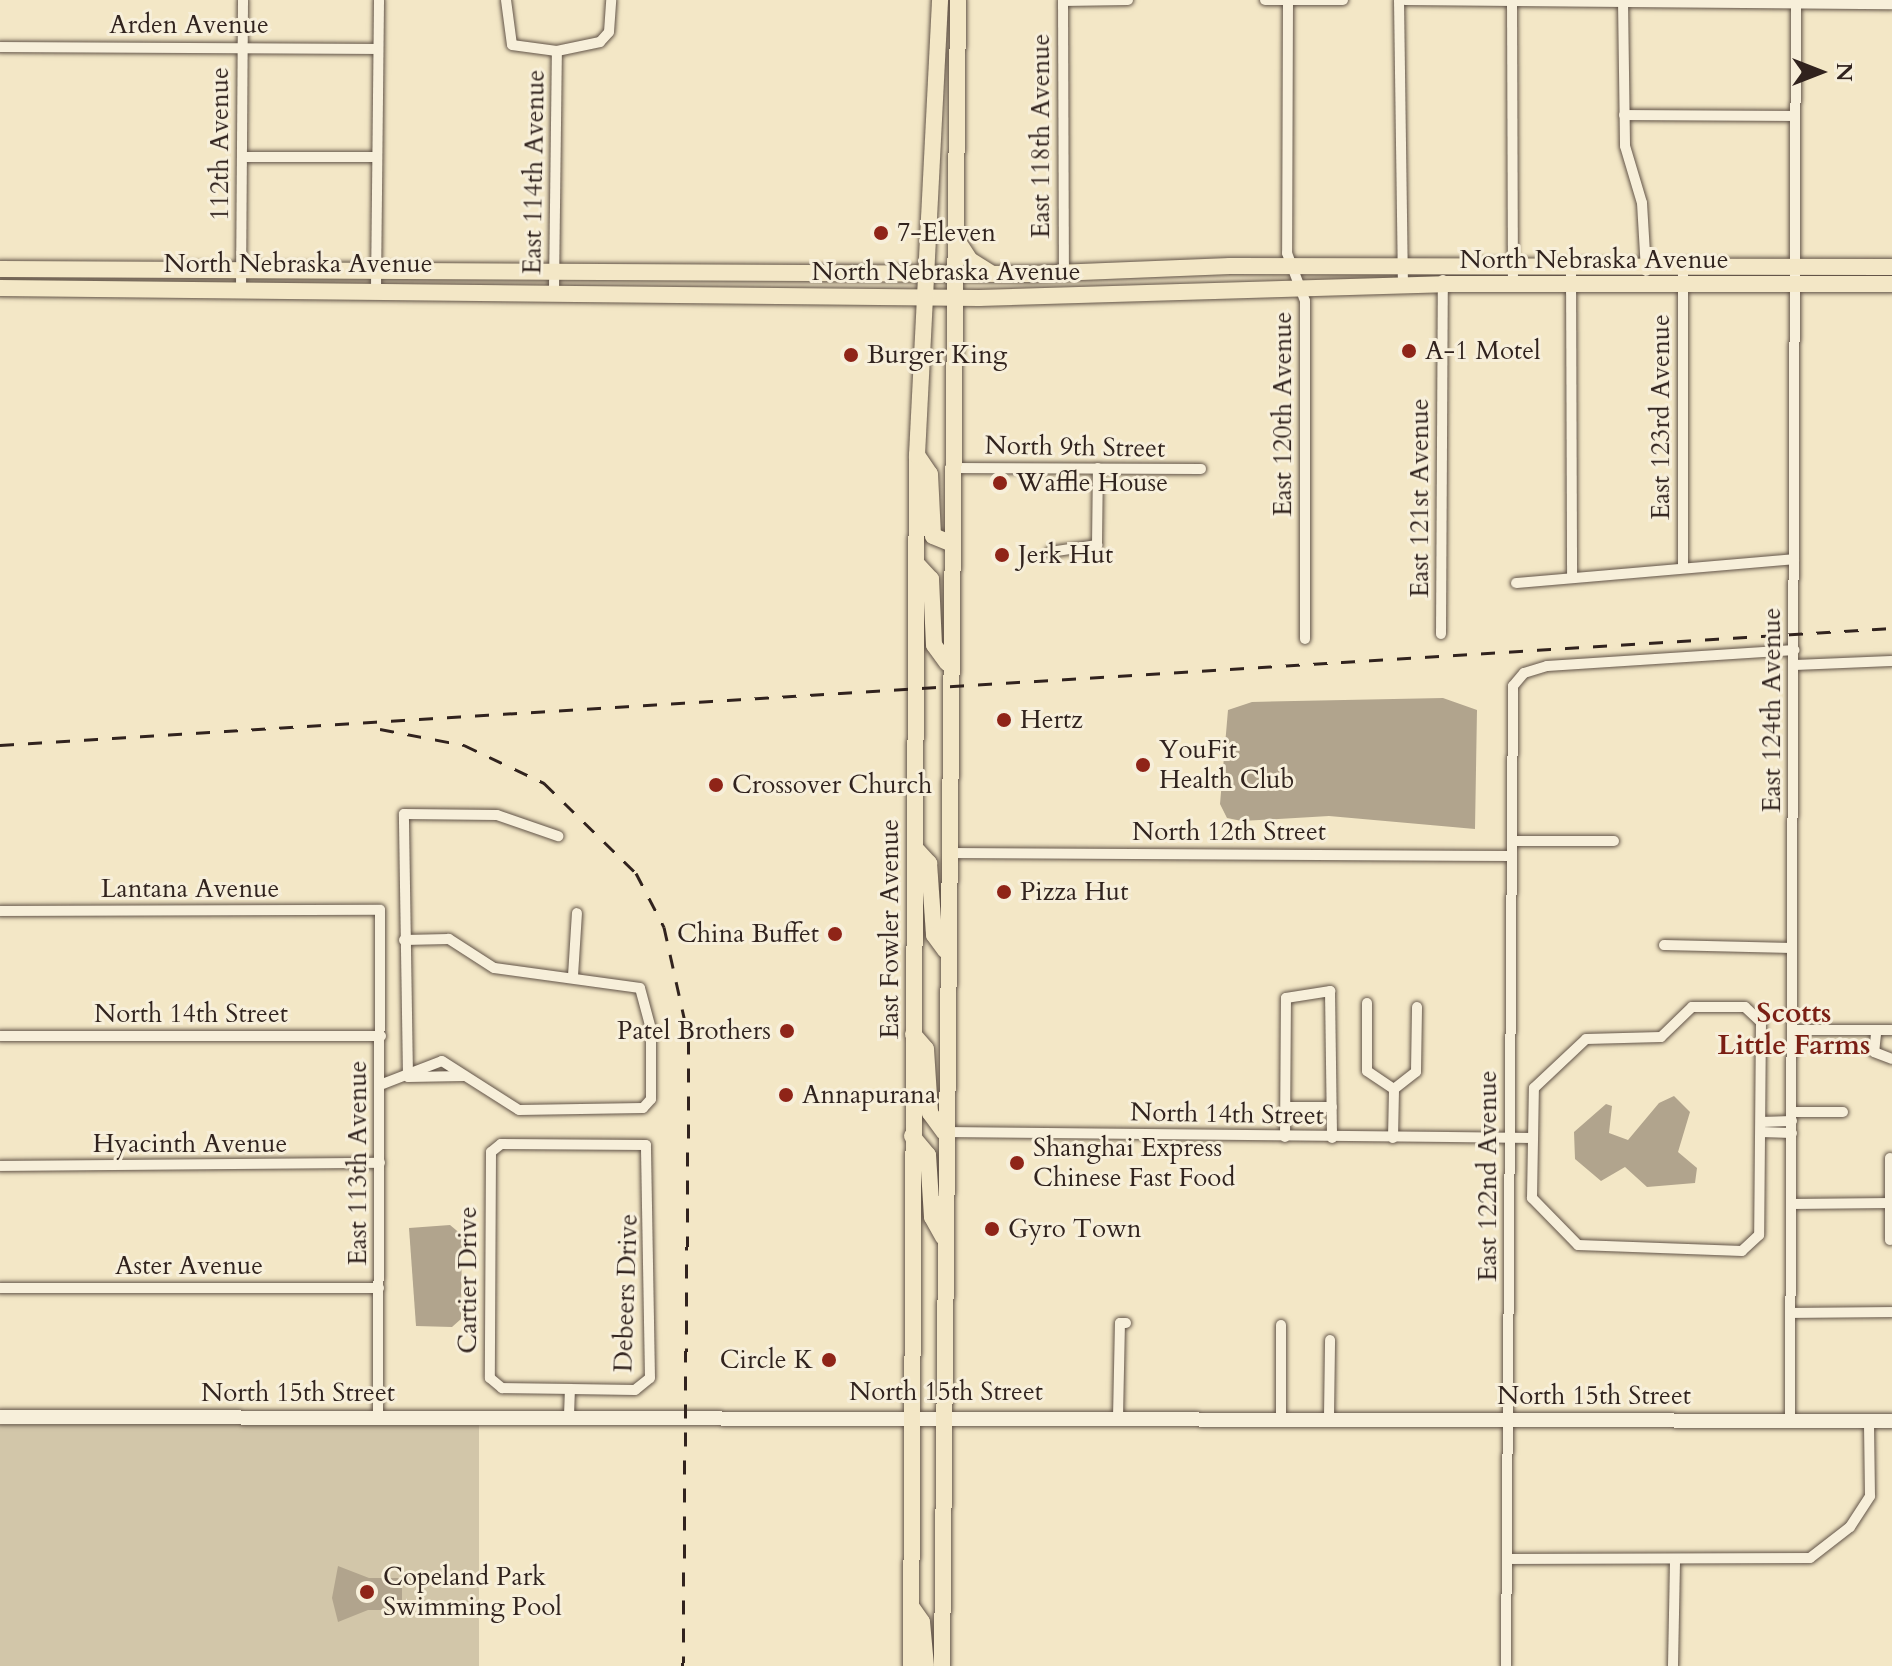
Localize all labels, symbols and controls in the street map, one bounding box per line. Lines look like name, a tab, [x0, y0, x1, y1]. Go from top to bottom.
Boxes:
street label: Arden Avenue	[109, 9, 269, 41]
north arrow	[1780, 32, 1860, 112]
street label: East 118th Avenue	[1025, 34, 1057, 238]
text: N	[1829, 62, 1859, 82]
street label: 112th Avenue	[204, 67, 236, 221]
street label: East 114th Avenue	[517, 69, 551, 275]
place label: 7-Eleven	[897, 217, 996, 249]
marker: 7-Eleven	[872, 224, 890, 242]
street label: North Nebraska Avenue	[1460, 244, 1728, 276]
street label: North Nebraska Avenue	[164, 248, 432, 280]
street label: North Nebraska Avenue	[812, 256, 1080, 288]
street label: East 120th Avenue	[1267, 312, 1299, 516]
street label: East 123rd Avenue	[1645, 314, 1677, 520]
place label: A-1 Motel	[1425, 335, 1541, 367]
place label: Burger King	[867, 339, 1007, 371]
marker: A-1 Motel	[1400, 342, 1418, 360]
marker: Burger King	[842, 346, 860, 364]
street label: East 121st Avenue	[1404, 398, 1436, 598]
street label: North 9th Street	[984, 430, 1166, 464]
place label: Waffle House	[1016, 467, 1168, 499]
marker: Waffle House	[991, 474, 1009, 492]
place label: Jerk Hut	[1018, 539, 1113, 571]
marker: Jerk Hut	[993, 546, 1011, 564]
street label: East 124th Avenue	[1756, 608, 1788, 812]
place label: Hertz	[1020, 704, 1083, 736]
marker: Hertz	[995, 711, 1013, 729]
place label: YouFit Health Club	[1159, 734, 1295, 796]
marker: YouFit Health Club	[1134, 756, 1152, 774]
place label: Crossover Church	[732, 769, 932, 801]
marker: Crossover Church	[707, 776, 725, 794]
street label: North 12th Street	[1132, 816, 1326, 848]
street label: East Fowler Avenue	[874, 819, 906, 1039]
street label: Lantana Avenue	[101, 873, 279, 905]
place label: Pizza Hut	[1020, 876, 1128, 908]
marker: Pizza Hut	[995, 883, 1013, 901]
place label: China Buffet	[677, 918, 819, 950]
marker: China Buffet	[826, 925, 844, 943]
district label: Scotts Little Farms	[1718, 996, 1870, 1062]
street label: North 14th Street	[94, 998, 288, 1030]
place label: Patel Brothers	[617, 1015, 771, 1047]
marker: Patel Brothers	[778, 1022, 796, 1040]
street label: East 113th Avenue	[342, 1061, 374, 1265]
street label: East 122nd Avenue	[1472, 1070, 1504, 1282]
place label: Annapurana	[802, 1079, 936, 1111]
marker: Annapurana	[777, 1086, 795, 1104]
street label: North 14th Street	[1130, 1097, 1324, 1131]
street label: Hyacinth Avenue	[93, 1128, 287, 1160]
place label: Shanghai Express Chinese Fast Food	[1033, 1132, 1235, 1194]
marker: Shanghai Express Chinese Fast Food	[1008, 1154, 1026, 1172]
street label: Cartier Drive	[452, 1206, 484, 1354]
street label: Debeers Drive	[608, 1213, 644, 1373]
place label: Gyro Town	[1008, 1213, 1142, 1245]
marker: Gyro Town	[983, 1220, 1001, 1238]
street label: Aster Avenue	[115, 1250, 263, 1282]
place label: Circle K	[720, 1344, 813, 1376]
marker: Circle K	[820, 1351, 838, 1369]
street label: North 15th Street	[849, 1376, 1043, 1408]
street label: North 15th Street	[201, 1377, 395, 1409]
street label: North 15th Street	[1497, 1380, 1691, 1412]
place label: Copeland Park Swimming Pool	[383, 1561, 562, 1622]
marker: Copeland Park Swimming Pool	[358, 1583, 376, 1601]

